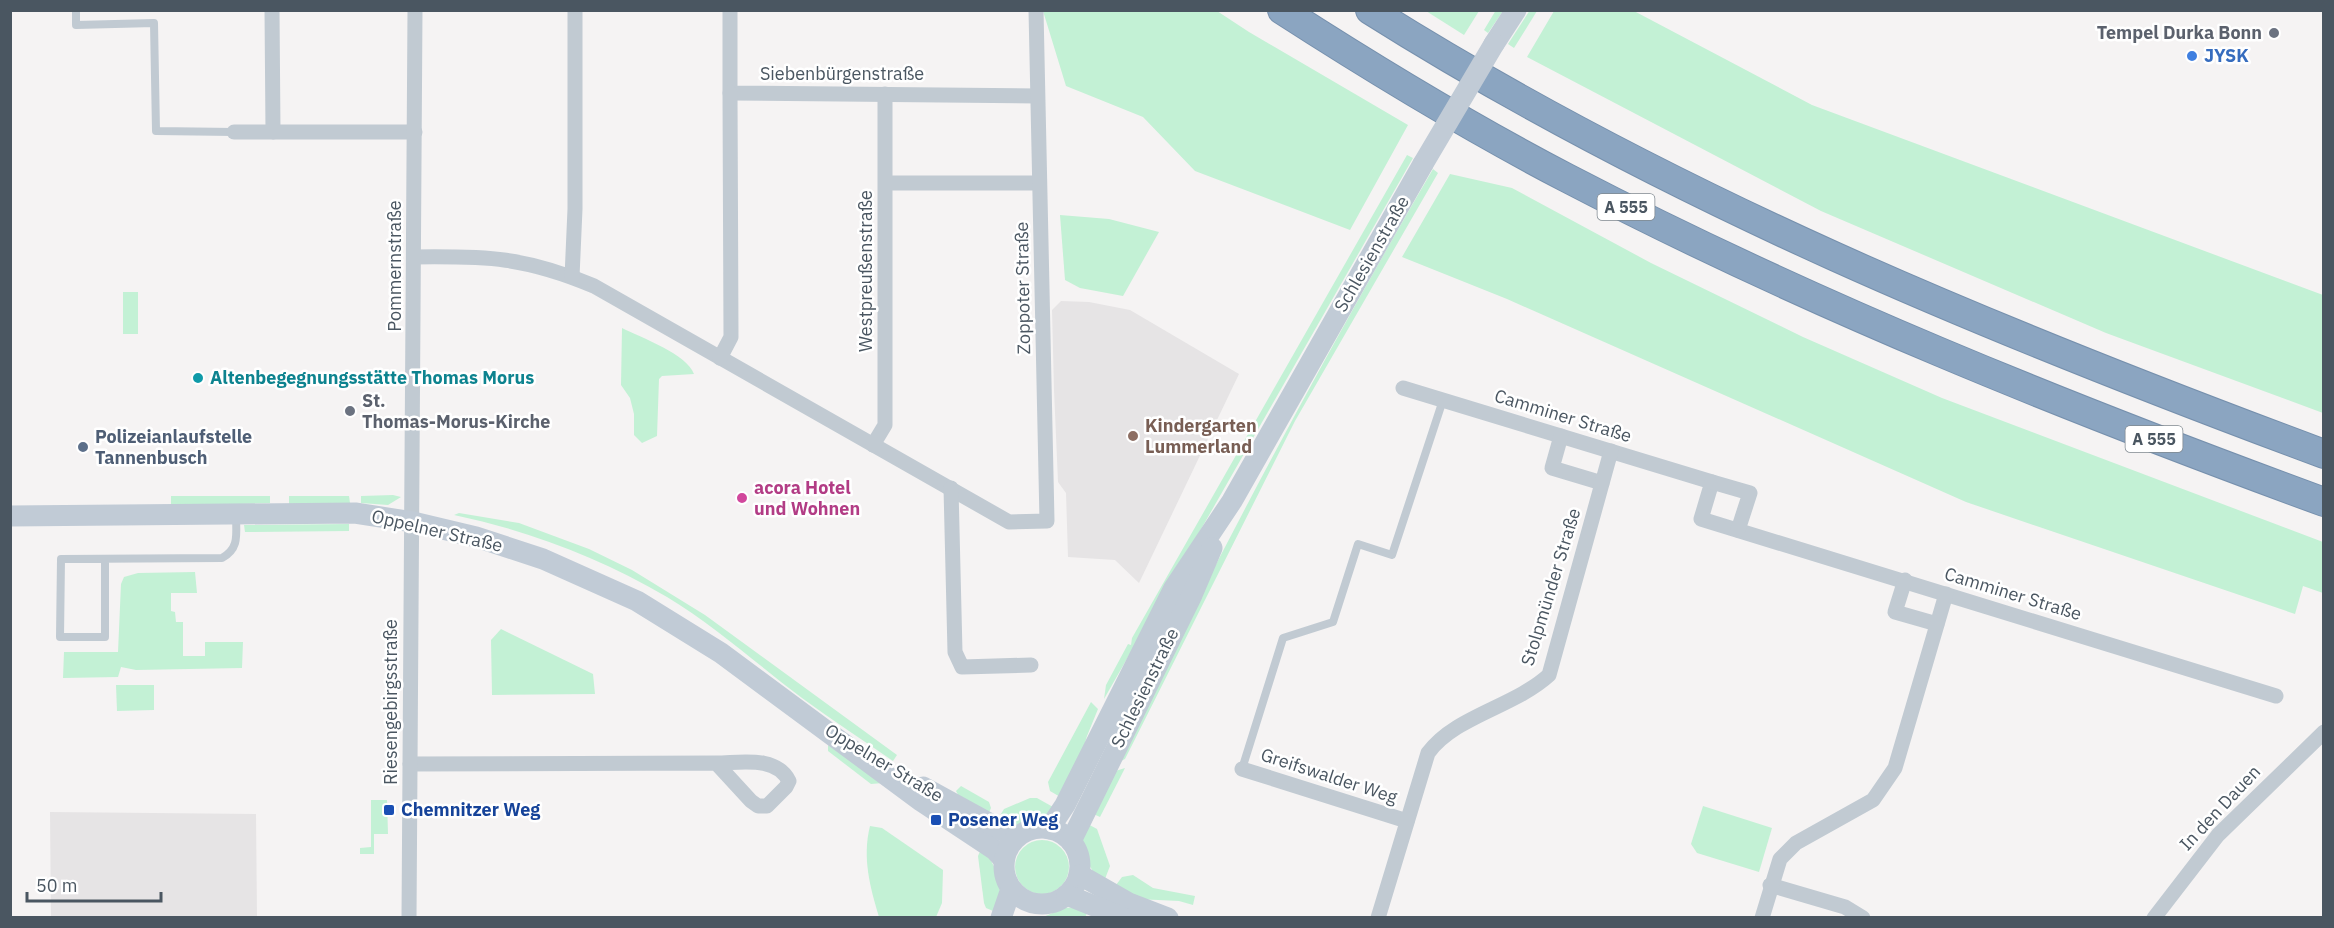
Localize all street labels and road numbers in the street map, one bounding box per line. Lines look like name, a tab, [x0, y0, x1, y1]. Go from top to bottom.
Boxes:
street label: Siebenbürgenstraße	[760, 62, 924, 85]
street label: Westpreußenstraße	[854, 190, 877, 352]
street label: Schlesienstraße	[1329, 191, 1414, 316]
road number: A 555	[1598, 194, 1654, 220]
street label: Pommernstraße	[383, 200, 406, 332]
street label: Zoppoter Straße	[1010, 221, 1035, 355]
street label: Camminer Straße	[1492, 384, 1635, 447]
road number: A 555	[2126, 426, 2182, 452]
street label: Oppelner Straße	[369, 504, 505, 557]
street label: Stolpmünder Straße	[1516, 505, 1585, 669]
street label: Camminer Straße	[1942, 562, 2085, 625]
street label: Riesengebirgsstraße	[379, 619, 402, 785]
street label: Schlesienstraße	[1106, 624, 1184, 751]
street label: Oppelner Straße	[821, 718, 948, 807]
street label: Greifswalder Weg	[1258, 743, 1401, 809]
street label: In den Dauen	[2174, 760, 2265, 855]

